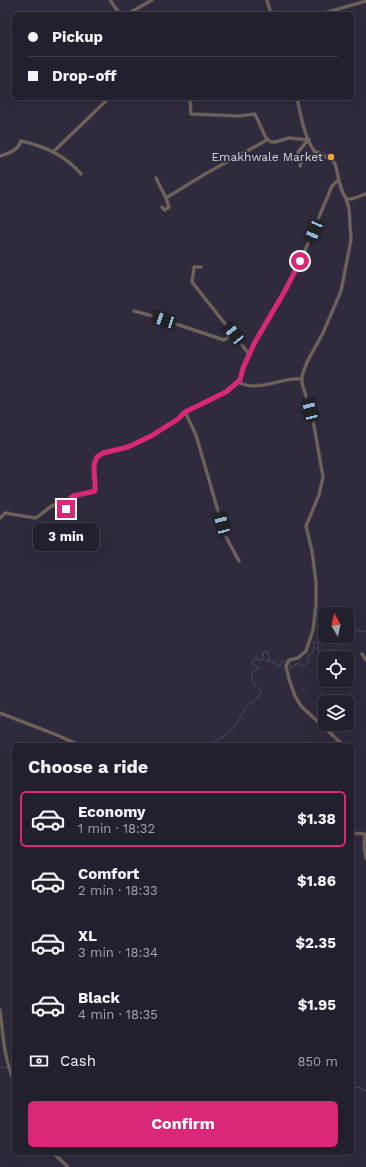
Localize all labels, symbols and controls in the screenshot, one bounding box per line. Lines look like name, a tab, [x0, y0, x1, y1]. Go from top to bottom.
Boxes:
text: Pickup	[52, 28, 103, 46]
text: Drop-off	[52, 67, 117, 85]
place label: Emakhwale Market	[211, 150, 323, 164]
marker: Emakhwale Market	[326, 152, 336, 162]
car	[304, 218, 324, 244]
route start	[291, 252, 309, 270]
car	[151, 311, 177, 329]
car	[222, 321, 246, 347]
car	[301, 397, 319, 423]
route end	[57, 500, 75, 518]
car	[213, 511, 231, 537]
callout: 3 min	[33, 523, 99, 551]
text: 3 min	[48, 529, 84, 544]
north arrow	[318, 607, 354, 643]
map controls	[318, 607, 354, 731]
button: locate	[318, 651, 354, 687]
button: layers	[318, 695, 354, 731]
text: Choose a ride	[28, 756, 148, 777]
icon: car	[30, 801, 66, 837]
text: Economy	[78, 803, 145, 821]
text: $1.38	[297, 810, 336, 828]
text: 1 min · 18:32	[78, 821, 155, 836]
icon: car	[30, 863, 66, 899]
text: Comfort	[78, 865, 139, 883]
text: $1.86	[297, 872, 336, 890]
text: 2 min · 18:33	[78, 883, 158, 898]
icon: car	[30, 925, 66, 961]
text: XL	[78, 927, 97, 945]
text: $2.35	[295, 934, 336, 952]
text: 3 min · 18:34	[78, 945, 158, 960]
icon: car	[30, 987, 66, 1023]
text: Black	[78, 989, 120, 1007]
text: $1.95	[298, 996, 336, 1014]
text: 4 min · 18:35	[78, 1007, 158, 1022]
icon: cash	[28, 1050, 50, 1072]
text: Cash	[60, 1052, 96, 1070]
text: 850 m	[298, 1054, 338, 1069]
button: Confirm	[28, 1101, 338, 1147]

